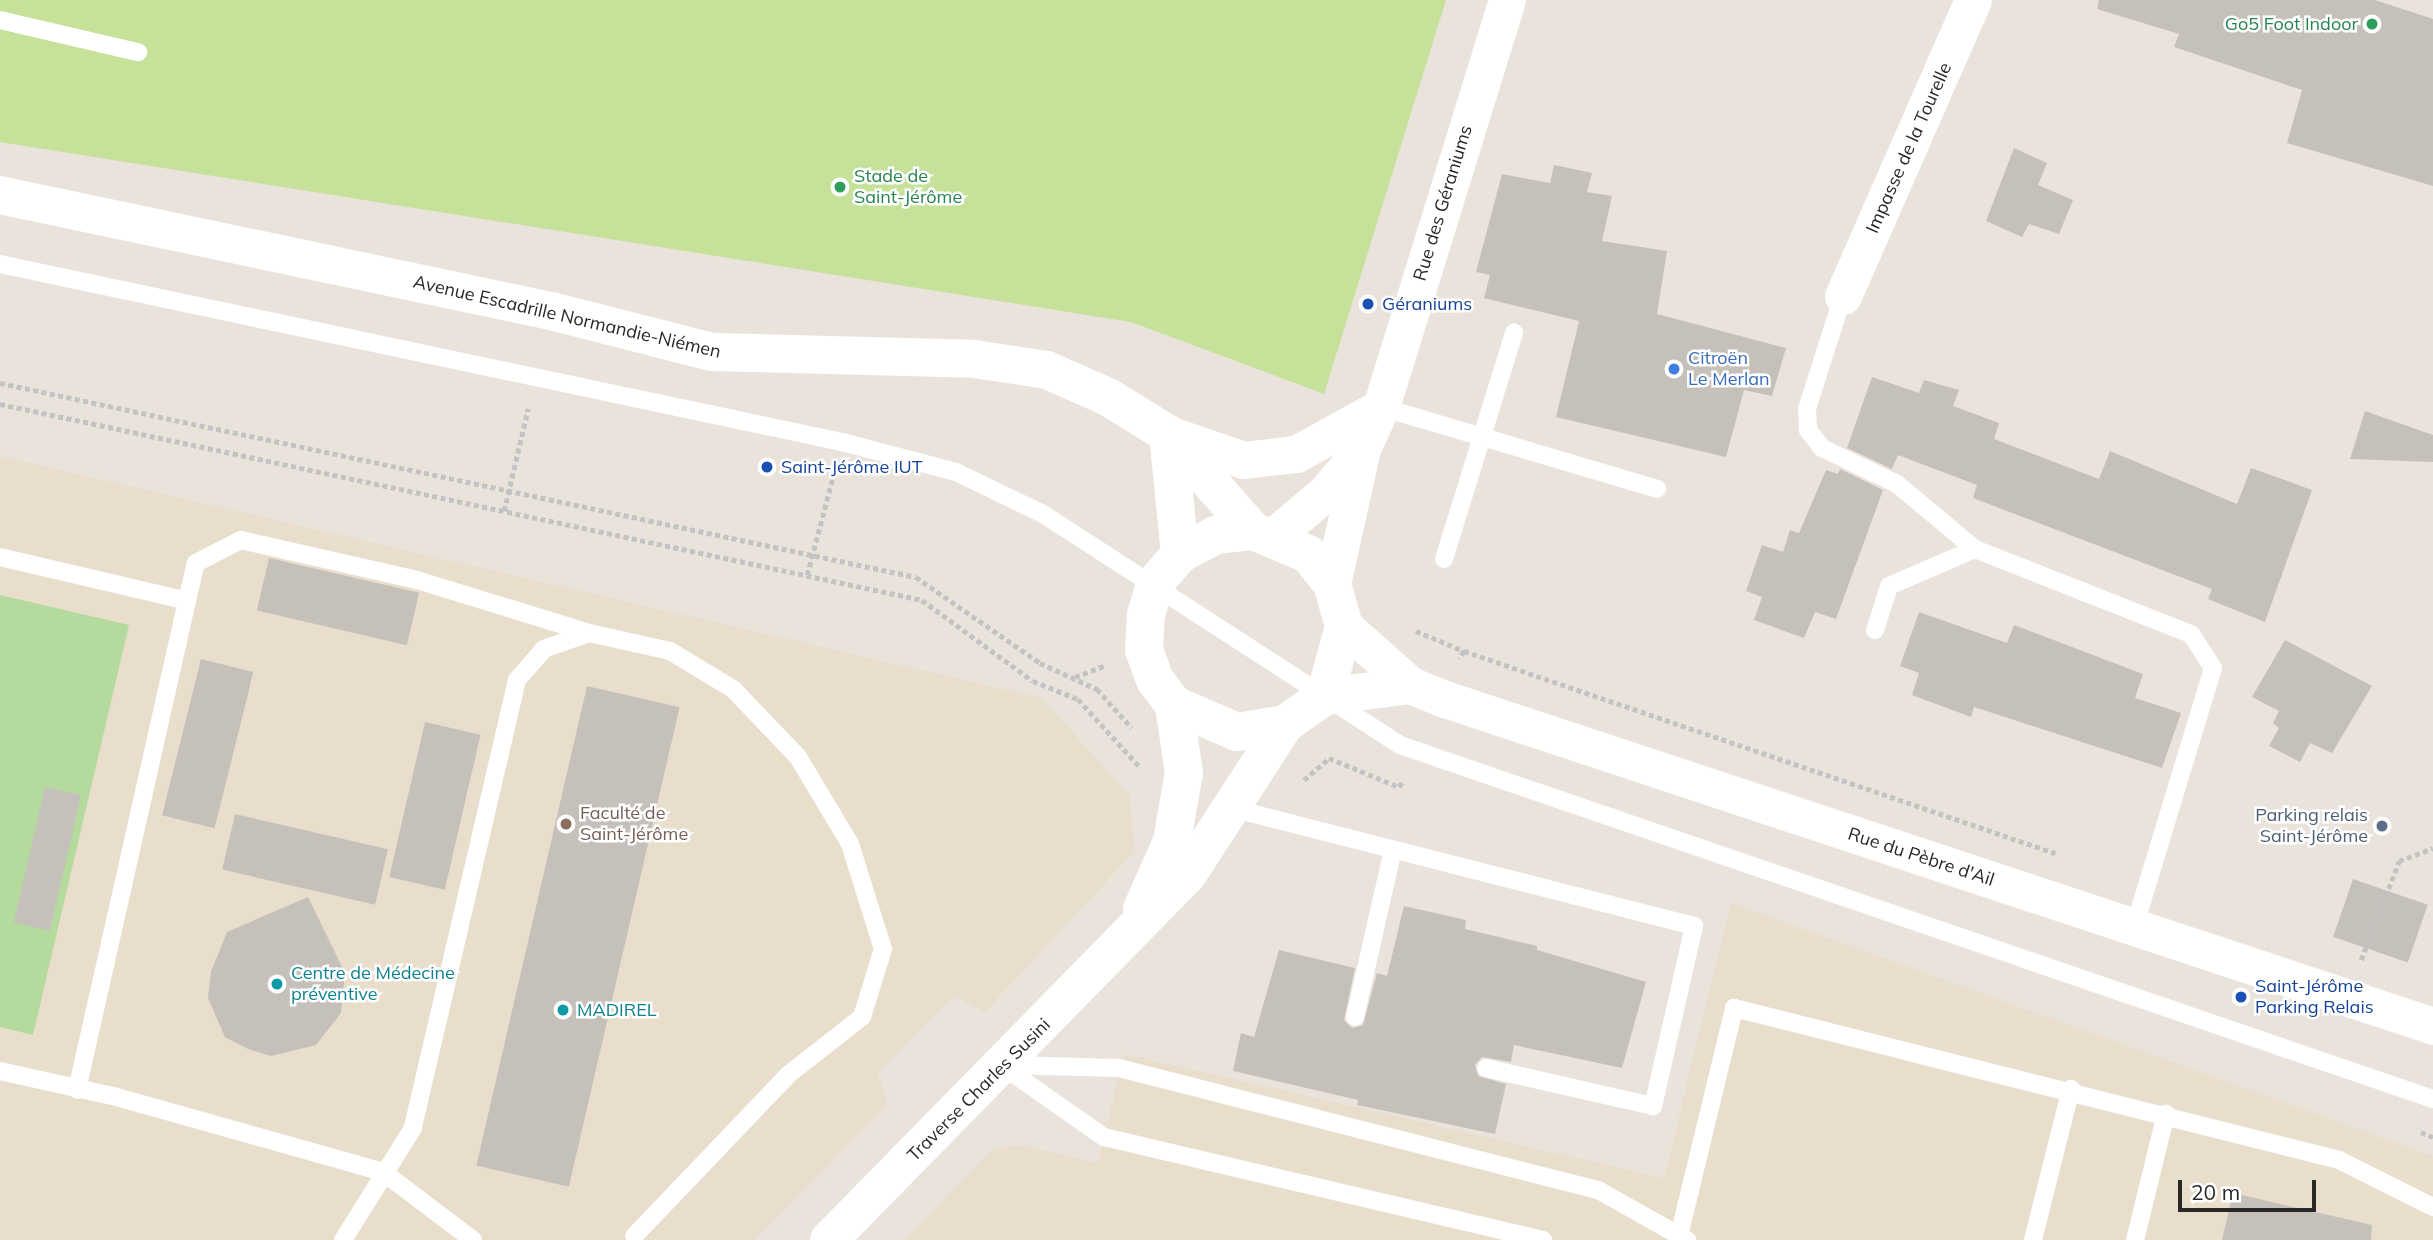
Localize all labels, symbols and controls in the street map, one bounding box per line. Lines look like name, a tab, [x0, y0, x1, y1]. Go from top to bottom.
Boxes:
place label: Go5 Foot Indoor	[2225, 13, 2358, 35]
marker: Go5 Foot Indoor	[2364, 16, 2380, 32]
street label: Impasse de la Tourelle	[1862, 59, 1956, 237]
street label: Rue des Géraniums	[1409, 123, 1477, 283]
place label: Stade de Saint-Jérôme	[854, 166, 962, 208]
marker: Stade de Saint-Jérôme	[832, 179, 848, 195]
street label: Avenue Escadrille Normandie-Niémen	[411, 271, 723, 363]
place label: Géraniums	[1382, 293, 1472, 315]
marker: Géraniums	[1360, 296, 1376, 312]
place label: Citroën Le Merlan	[1688, 348, 1770, 390]
marker: Citroën Le Merlan	[1666, 361, 1682, 377]
place label: Saint-Jérôme IUT	[781, 456, 923, 478]
marker: Saint-Jérôme IUT	[759, 459, 775, 475]
place label: Faculté de Saint-Jérôme	[580, 803, 688, 846]
place label: Parking relais Saint-Jérôme	[2255, 805, 2368, 848]
marker: Faculté de Saint-Jérôme	[558, 816, 574, 832]
marker: Parking relais Saint-Jérôme	[2374, 818, 2390, 834]
street label: Rue du Pèbre d'Ail	[1845, 823, 1997, 891]
place label: Centre de Médecine préventive	[291, 963, 455, 1006]
marker: Centre de Médecine préventive	[269, 976, 285, 992]
place label: Saint-Jérôme Parking Relais	[2255, 976, 2374, 1018]
marker: Saint-Jérôme Parking Relais	[2233, 989, 2249, 1005]
place label: MADIREL	[577, 999, 657, 1021]
marker: MADIREL	[555, 1002, 571, 1018]
street label: Traverse Charles Susini	[903, 1014, 1055, 1166]
scale bar	[2181, 1166, 2319, 1210]
text: 20 m	[2191, 1179, 2240, 1205]

